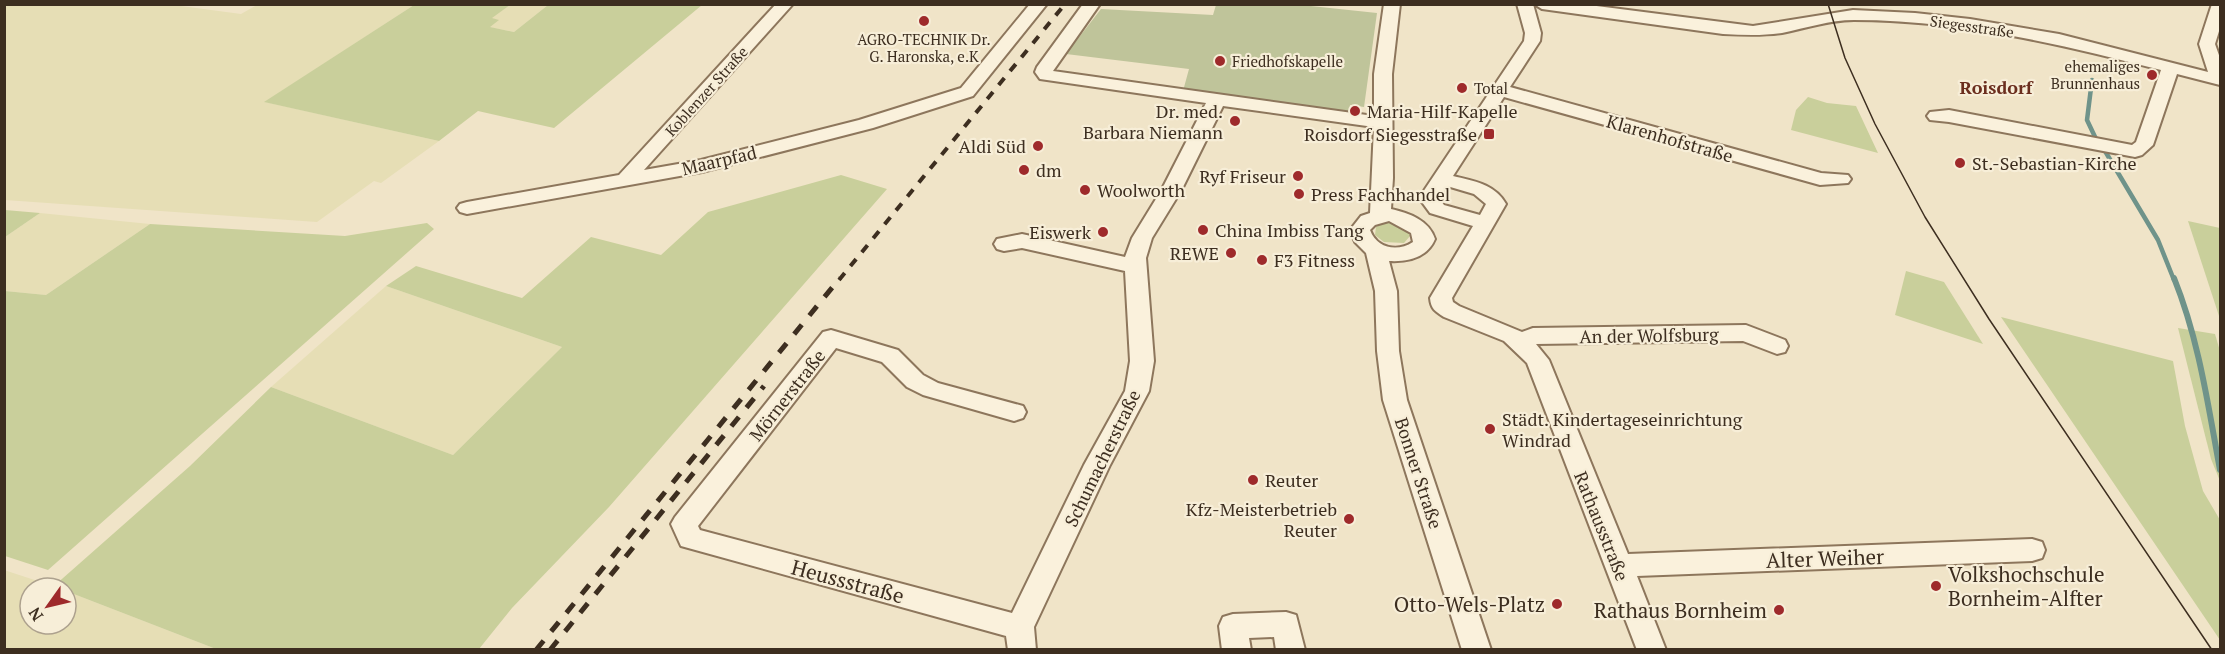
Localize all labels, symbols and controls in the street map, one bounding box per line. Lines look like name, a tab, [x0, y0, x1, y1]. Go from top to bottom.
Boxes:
street label: Siegesstraße	[1929, 10, 2015, 42]
marker: AGRO-TECHNIK Dr. G. Haronska, e.K	[917, 14, 931, 28]
place label: AGRO-TECHNIK Dr. G. Haronska, e.K	[857, 29, 991, 66]
street label: Koblenzer Straße	[660, 42, 752, 140]
place label: Friedhofskapelle	[1232, 51, 1343, 71]
marker: Friedhofskapelle	[1213, 54, 1227, 68]
place label: ehemaliges Brunnenhaus	[2051, 56, 2140, 93]
marker: ehemaliges Brunnenhaus	[2145, 68, 2159, 82]
district label: Roisdorf	[1960, 75, 2034, 99]
place label: Total	[1474, 78, 1508, 98]
marker: Total	[1455, 81, 1469, 95]
place label: Dr. med. Barbara Niemann	[1083, 99, 1223, 144]
place label: Maria-Hilf-Kapelle	[1367, 99, 1518, 123]
marker: Maria-Hilf-Kapelle	[1348, 104, 1362, 118]
street label: Klarenhofstraße	[1604, 108, 1736, 168]
marker: Dr. med. Barbara Niemann	[1228, 114, 1242, 128]
place label: Roisdorf Siegesstraße	[1304, 122, 1477, 146]
marker: Roisdorf Siegesstraße	[1482, 127, 1496, 141]
place label: Aldi Süd	[959, 134, 1026, 158]
marker: Aldi Süd	[1031, 139, 1045, 153]
street label: Maarpfad	[679, 140, 759, 180]
place label: St.-Sebastian-Kirche	[1972, 151, 2137, 175]
marker: St.-Sebastian-Kirche	[1953, 156, 1967, 170]
place label: dm	[1036, 158, 1062, 182]
marker: dm	[1017, 163, 1031, 177]
place label: Ryf Friseur	[1199, 164, 1286, 188]
marker: Ryf Friseur	[1291, 169, 1305, 183]
place label: Woolworth	[1097, 178, 1185, 202]
place label: Press Fachhandel	[1311, 182, 1450, 206]
marker: Woolworth	[1078, 183, 1092, 197]
marker: Press Fachhandel	[1292, 187, 1306, 201]
place label: China Imbiss Tang	[1215, 218, 1364, 242]
place label: Eiswerk	[1029, 220, 1092, 244]
marker: China Imbiss Tang	[1196, 223, 1210, 237]
marker: Eiswerk	[1096, 225, 1110, 239]
place label: REWE	[1170, 241, 1219, 265]
marker: REWE	[1224, 246, 1238, 260]
place label: F3 Fitness	[1274, 248, 1355, 272]
marker: F3 Fitness	[1255, 253, 1269, 267]
street label: An der Wolfsburg	[1579, 322, 1719, 348]
street label: Mörnerstraße	[744, 344, 830, 446]
street label: Schumacherstraße	[1058, 386, 1146, 530]
place label: Städt. Kindertageseinrichtung Windrad	[1502, 407, 1743, 452]
street label: Bonner Straße	[1390, 414, 1448, 532]
marker: Städt. Kindertageseinrichtung Windrad	[1483, 422, 1497, 436]
place label: Reuter	[1265, 468, 1318, 492]
street label: Rathausstraße	[1569, 468, 1635, 584]
marker: Reuter	[1246, 473, 1260, 487]
place label: Kfz-Meisterbetrieb Reuter	[1186, 497, 1337, 542]
marker: Kfz-Meisterbetrieb Reuter	[1342, 512, 1356, 526]
street label: Alter Weiher	[1765, 542, 1885, 574]
street label: Heussstraße	[789, 553, 907, 609]
place label: Volkshochschule Bornheim-Alfter	[1948, 560, 2105, 612]
north arrow	[18, 576, 78, 636]
marker: Volkshochschule Bornheim-Alfter	[1929, 579, 1943, 593]
place label: Otto-Wels-Platz	[1394, 590, 1545, 618]
place label: Rathaus Bornheim	[1594, 596, 1767, 624]
marker: Otto-Wels-Platz	[1550, 597, 1564, 611]
text: N	[23, 603, 48, 626]
marker: Rathaus Bornheim	[1772, 603, 1786, 617]

